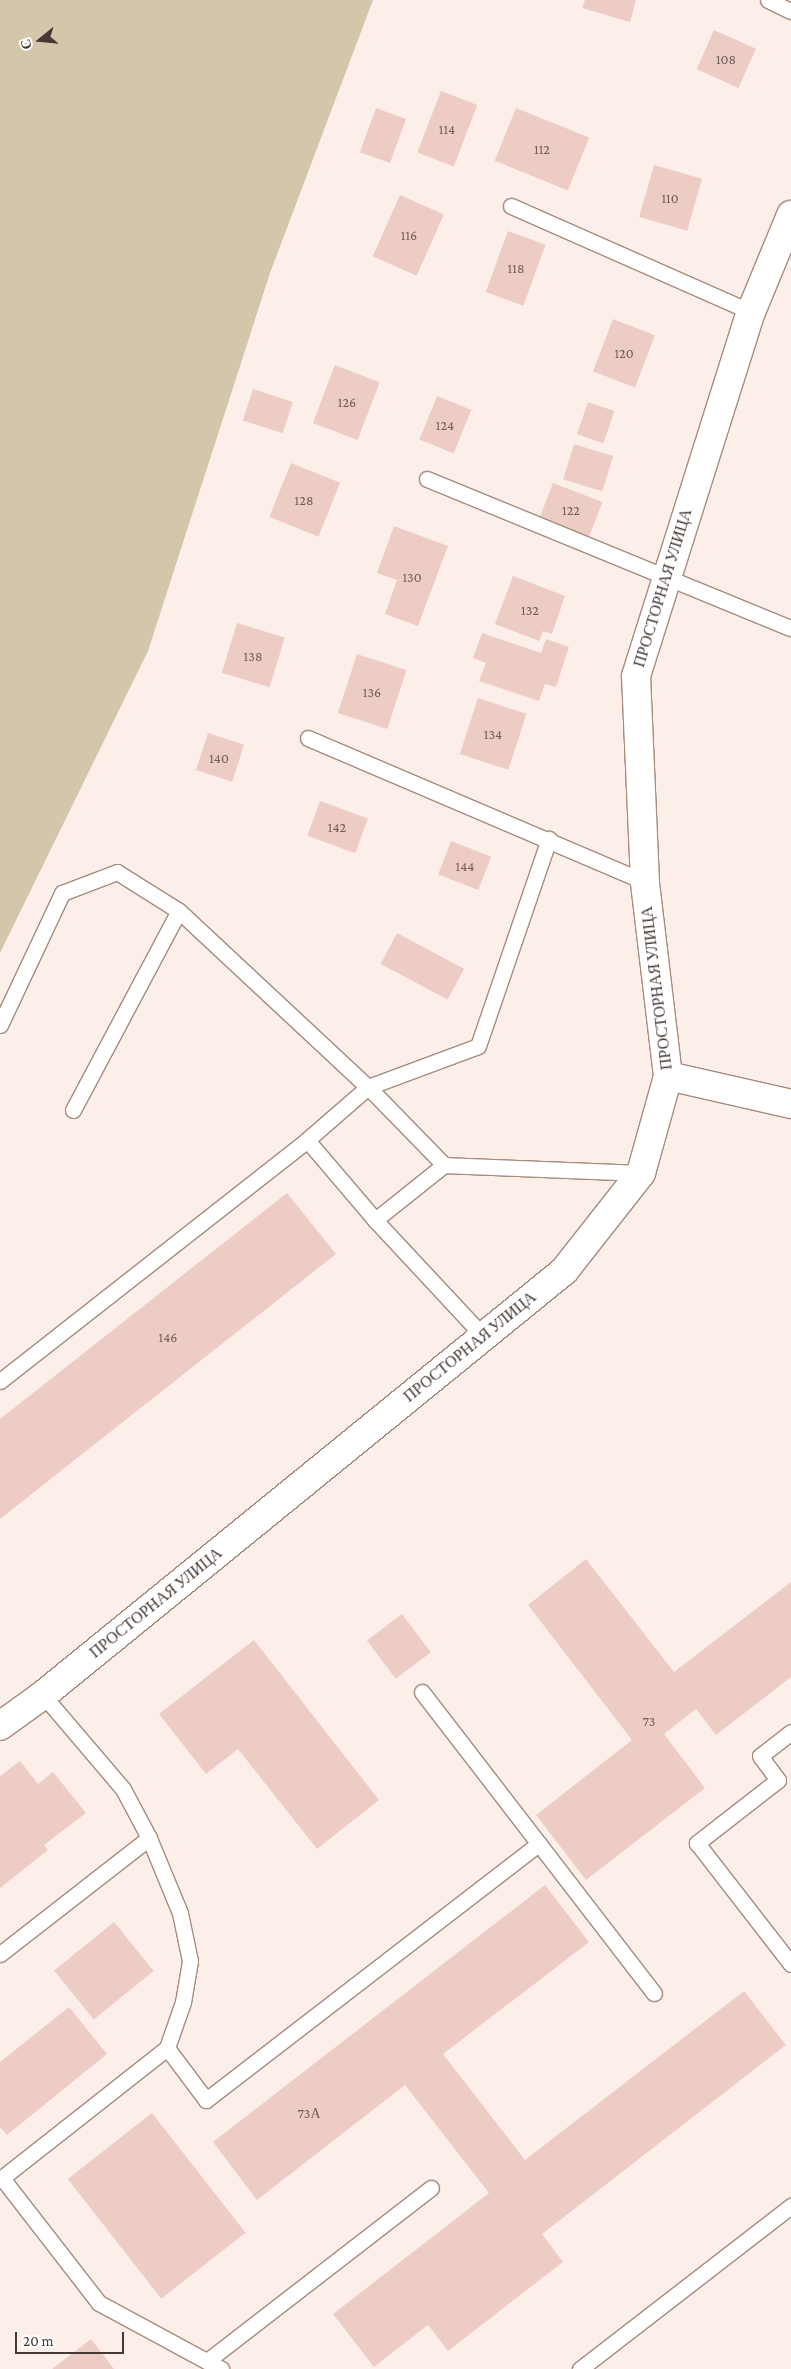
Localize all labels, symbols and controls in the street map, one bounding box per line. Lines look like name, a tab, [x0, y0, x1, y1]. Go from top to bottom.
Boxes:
north arrow	[15, 15, 65, 65]
text: С	[17, 37, 35, 52]
house number: 108	[716, 51, 736, 67]
house number: 114	[439, 121, 455, 137]
house number: 112	[534, 141, 550, 157]
house number: 110	[661, 190, 679, 206]
house number: 116	[401, 227, 417, 243]
house number: 118	[508, 260, 524, 276]
house number: 120	[614, 345, 634, 361]
house number: 126	[338, 394, 356, 410]
house number: 124	[436, 417, 454, 433]
house number: 128	[295, 492, 313, 508]
house number: 122	[562, 502, 580, 518]
street label: ПРОСТОРНАЯ УЛИЦА	[630, 506, 696, 670]
house number: 130	[402, 569, 422, 585]
house number: 132	[521, 602, 539, 618]
house number: 138	[244, 648, 262, 664]
house number: 136	[363, 684, 381, 700]
house number: 134	[484, 726, 502, 742]
house number: 140	[209, 750, 229, 766]
house number: 142	[328, 819, 346, 835]
house number: 144	[456, 858, 474, 874]
street label: ПРОСТОРНАЯ УЛИЦА	[637, 905, 677, 1071]
street label: ПРОСТОРНАЯ УЛИЦА	[400, 1288, 540, 1406]
house number: 146	[159, 1329, 177, 1345]
street label: ПРОСТОРНАЯ УЛИЦА	[86, 1544, 226, 1662]
house number: 73	[643, 1713, 655, 1729]
house number: 73А	[297, 2105, 321, 2121]
scale bar	[18, 2322, 126, 2354]
text: 20 m	[23, 2333, 54, 2349]

